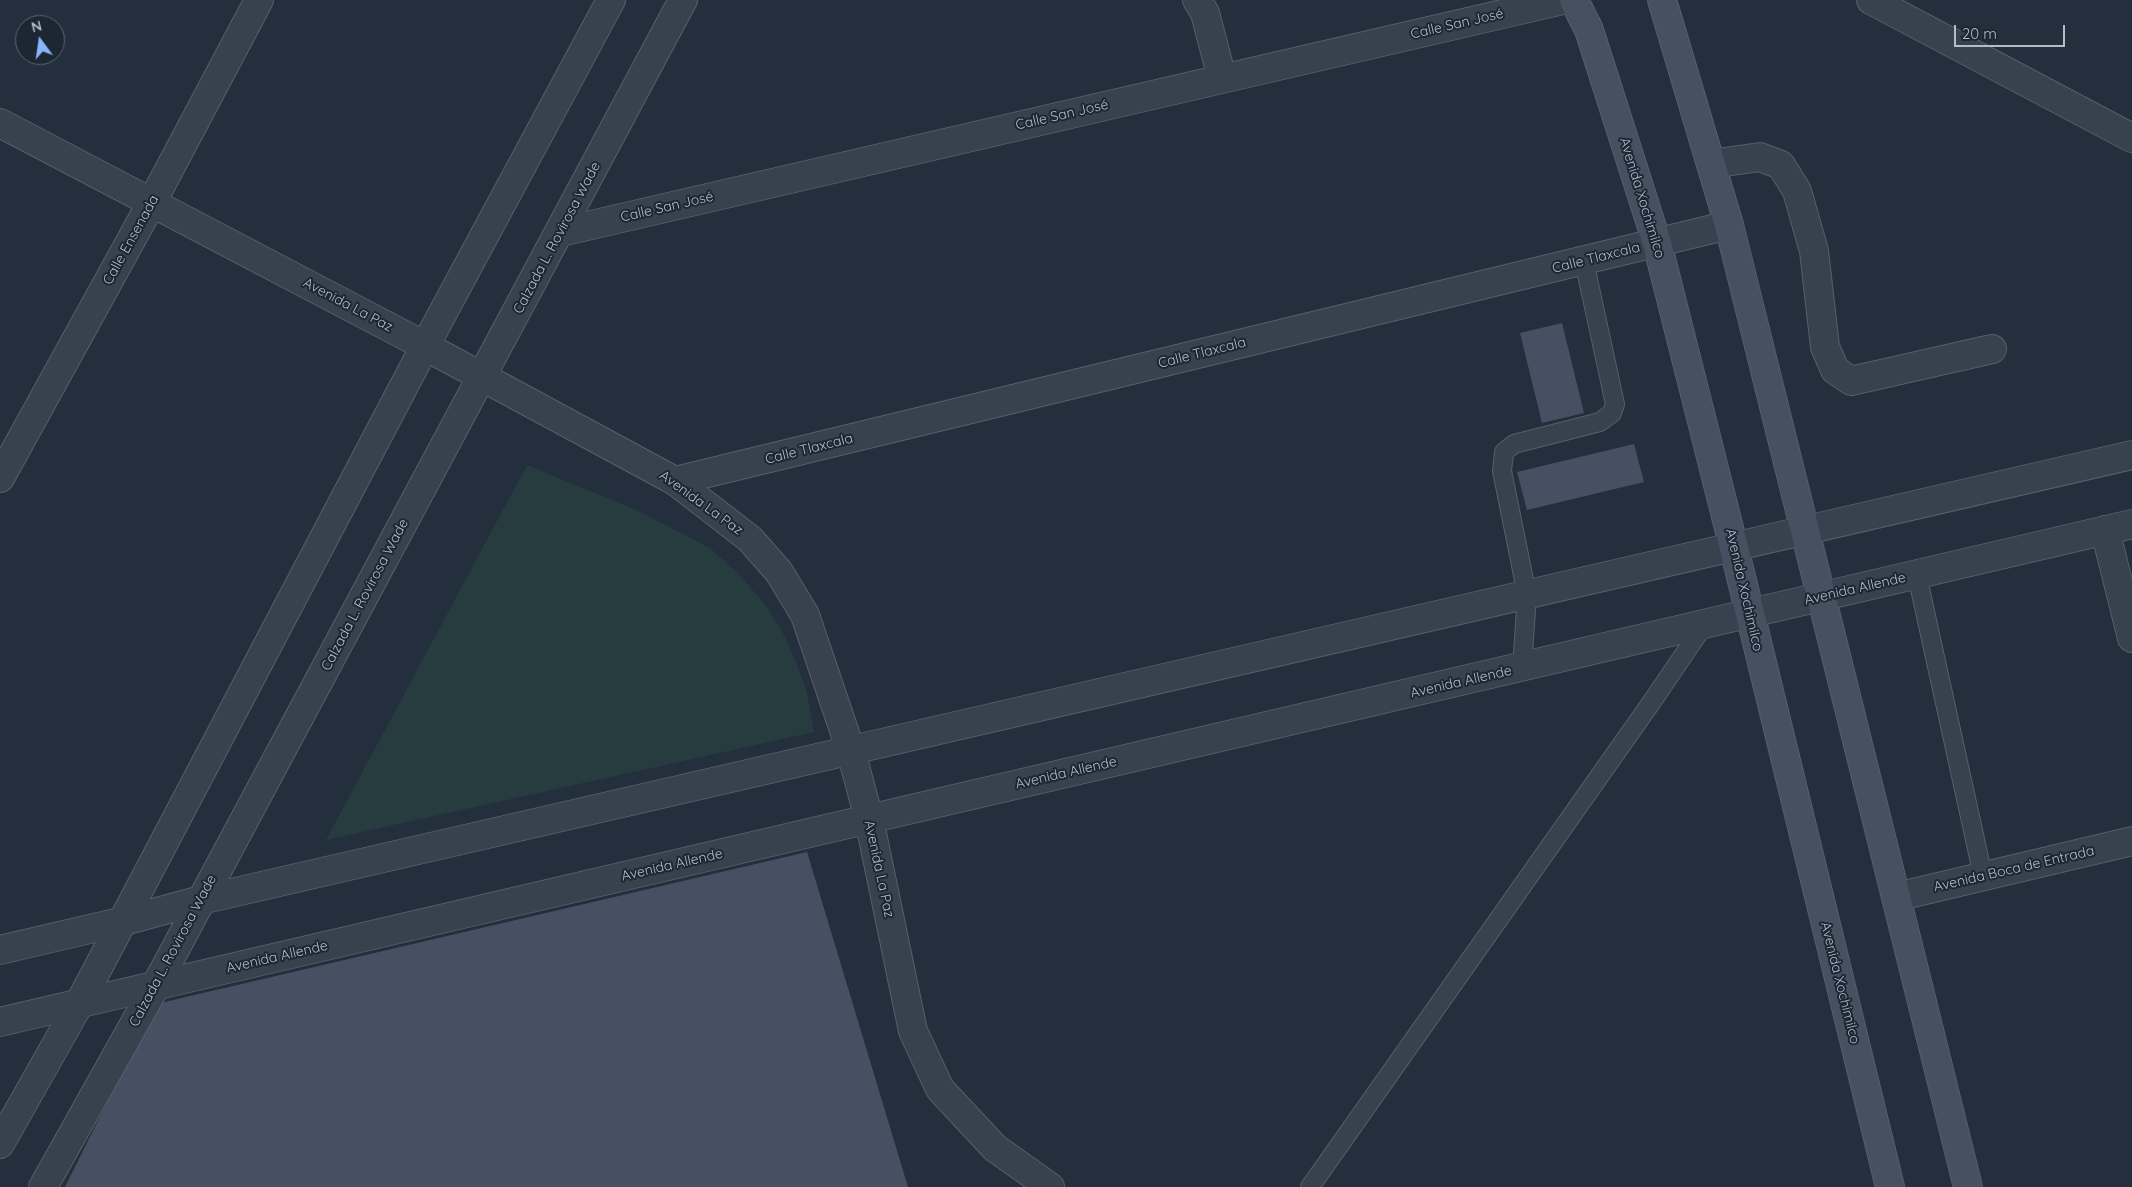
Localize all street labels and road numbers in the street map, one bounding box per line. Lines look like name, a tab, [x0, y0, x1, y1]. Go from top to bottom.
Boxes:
street label: Calle San José	[1409, 5, 1505, 43]
street label: Calle San José	[1014, 96, 1110, 134]
street label: Avenida Xochimilco	[1616, 136, 1668, 260]
street label: Calzada L. Rovirosa Wade	[510, 159, 604, 317]
street label: Calle San José	[619, 188, 715, 226]
street label: Calle Ensenada	[99, 192, 163, 288]
street label: Calle Tlaxcala	[1550, 239, 1642, 277]
street label: Avenida La Paz	[300, 274, 396, 336]
street label: Calle Tlaxcala	[1156, 334, 1248, 372]
street label: Calle Tlaxcala	[763, 430, 855, 468]
street label: Avenida La Paz	[656, 467, 746, 539]
street label: Calzada L. Rovirosa Wade	[318, 516, 412, 674]
street label: Avenida Xochimilco	[1722, 527, 1766, 653]
street label: Avenida Allende	[1803, 569, 1907, 609]
street label: Avenida Allende	[1409, 662, 1513, 702]
street label: Avenida Allende	[1014, 753, 1118, 793]
street label: Avenida La Paz	[860, 819, 898, 919]
street label: Avenida Boca de Entrada	[1932, 842, 2096, 896]
street label: Avenida Allende	[620, 845, 724, 885]
street label: Calzada L. Rovirosa Wade	[126, 872, 220, 1030]
street label: Avenida Xochimilco	[1817, 920, 1863, 1046]
street label: Avenida Allende	[225, 937, 329, 977]

